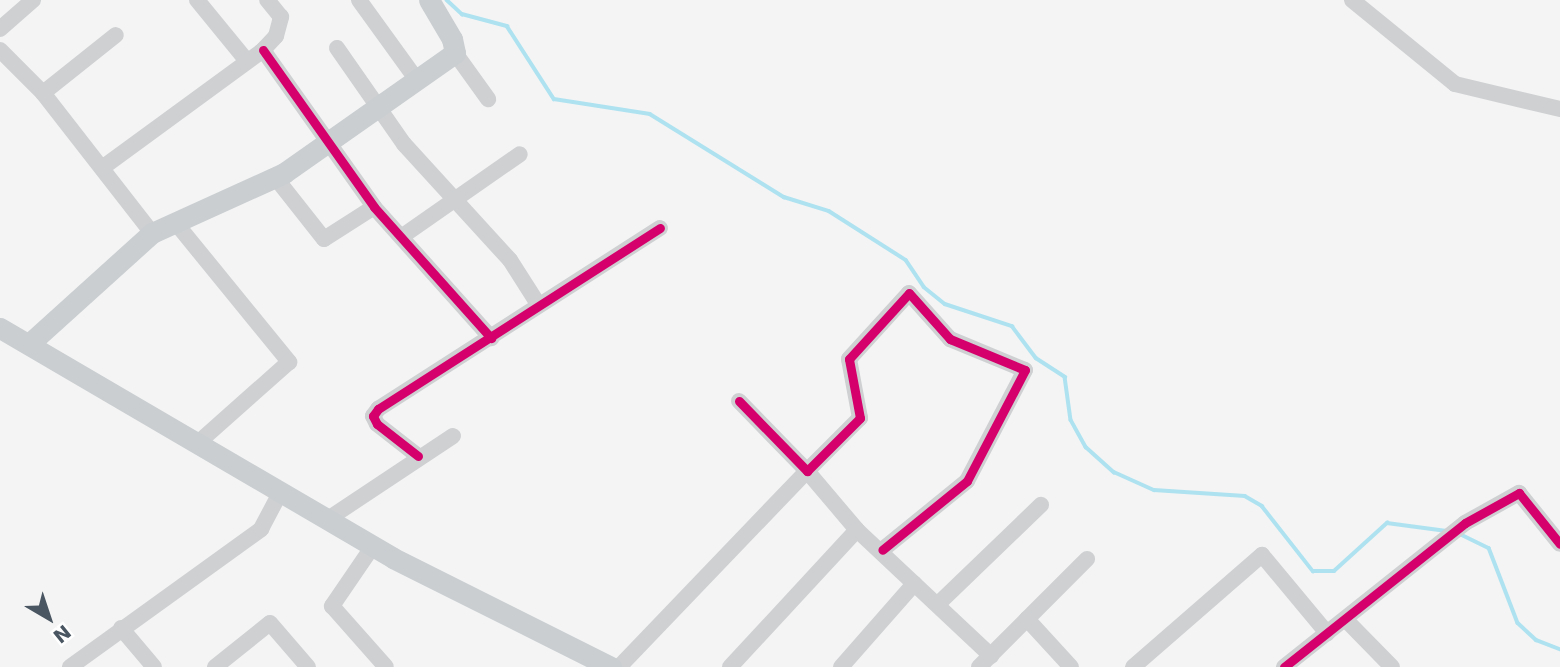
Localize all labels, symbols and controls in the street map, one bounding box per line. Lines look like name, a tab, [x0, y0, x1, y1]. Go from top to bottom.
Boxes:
north arrow	[14, 583, 84, 653]
text: N	[49, 621, 75, 648]

